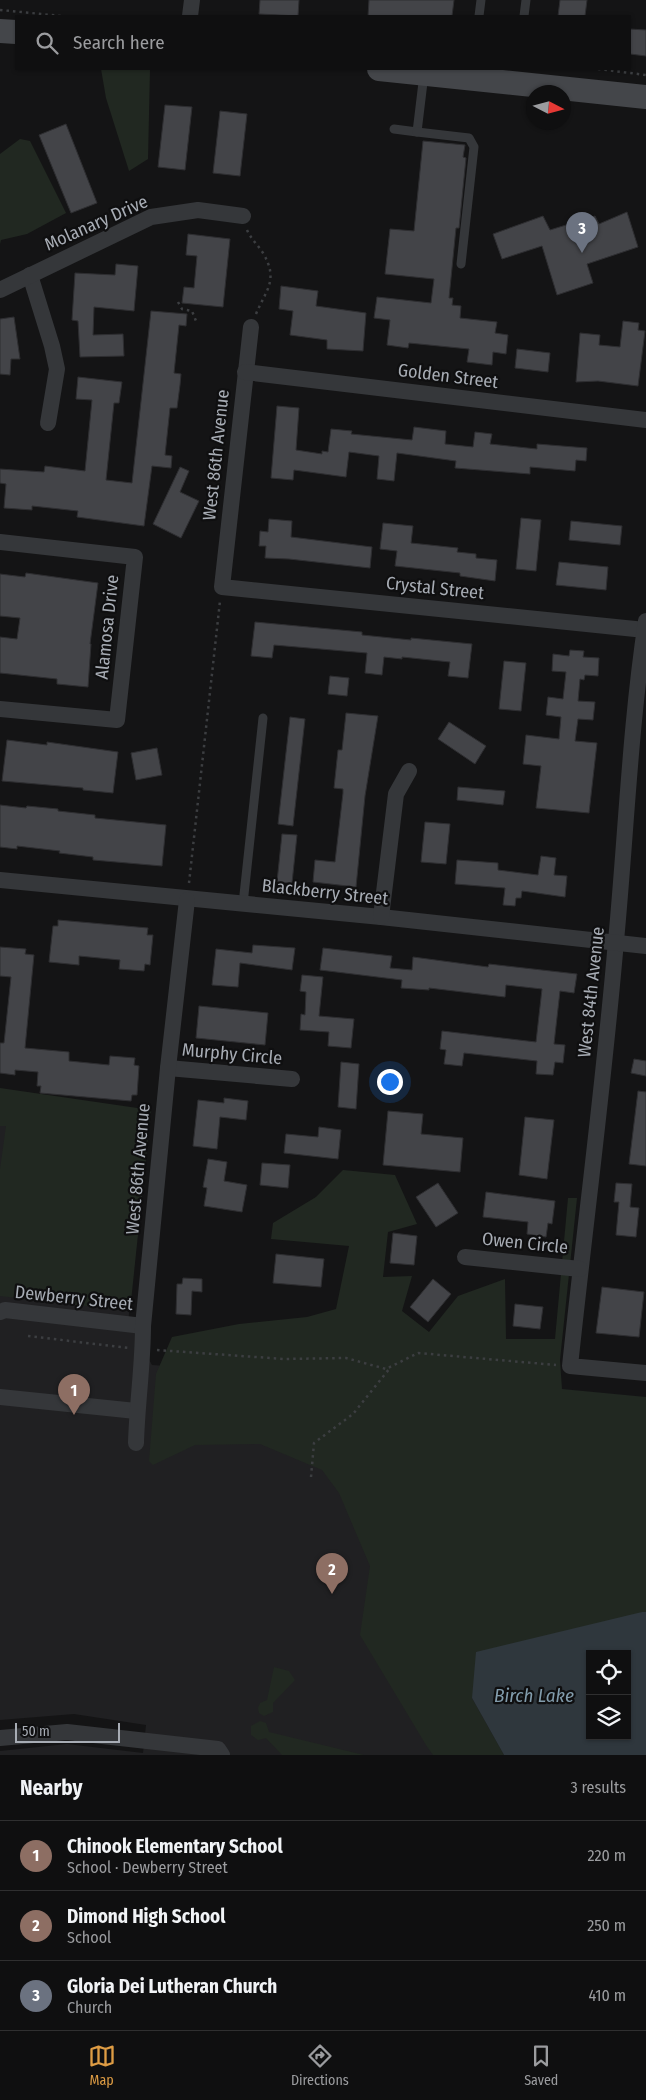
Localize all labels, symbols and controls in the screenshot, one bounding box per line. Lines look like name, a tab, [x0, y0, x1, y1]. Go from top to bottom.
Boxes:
search box	[15, 15, 631, 70]
icon: search	[33, 29, 61, 57]
text: Search here	[73, 31, 165, 54]
north arrow	[526, 85, 571, 130]
street label: Molanary Drive	[41, 190, 151, 256]
pin: 3	[566, 212, 598, 253]
street label: Golden Street	[397, 359, 500, 393]
street label: West 86th Avenue	[198, 388, 234, 522]
street label: Crystal Street	[385, 572, 485, 604]
street label: Alamosa Drive	[91, 574, 123, 680]
street label: Blackberry Street	[261, 874, 389, 910]
street label: West 84th Avenue	[573, 925, 609, 1058]
street label: Murphy Circle	[181, 1039, 283, 1069]
your location	[377, 1069, 403, 1095]
street label: West 86th Avenue	[121, 1102, 155, 1236]
street label: Owen Circle	[481, 1228, 569, 1258]
street label: Dewberry Street	[14, 1281, 134, 1315]
pin: 1	[58, 1374, 90, 1415]
pin: 2	[316, 1553, 348, 1594]
map controls	[586, 1650, 631, 1740]
button: locate	[586, 1650, 631, 1695]
water label: Birch Lake	[494, 1684, 574, 1707]
button: layers	[586, 1695, 631, 1740]
scale bar	[15, 1720, 120, 1743]
text: 50 m	[22, 1723, 50, 1740]
text: Nearby	[20, 1775, 82, 1801]
text: 3 results	[570, 1778, 626, 1797]
text: Chinook Elementary School	[67, 1835, 283, 1858]
text: 1	[33, 1846, 39, 1865]
text: 220 m	[587, 1846, 626, 1865]
text: School · Dewberry Street	[67, 1858, 228, 1877]
text: Dimond High School	[67, 1905, 225, 1928]
text: 2	[32, 1916, 40, 1935]
text: 250 m	[587, 1916, 626, 1935]
text: School	[67, 1928, 111, 1947]
text: Gloria Dei Lutheran Church	[67, 1975, 277, 1998]
text: 3	[32, 1986, 40, 2005]
text: 410 m	[588, 1986, 626, 2005]
text: Church	[67, 1998, 112, 2017]
tab: Map	[88, 2042, 116, 2089]
tab: Directions	[291, 2042, 349, 2089]
tab: Saved	[524, 2042, 558, 2089]

